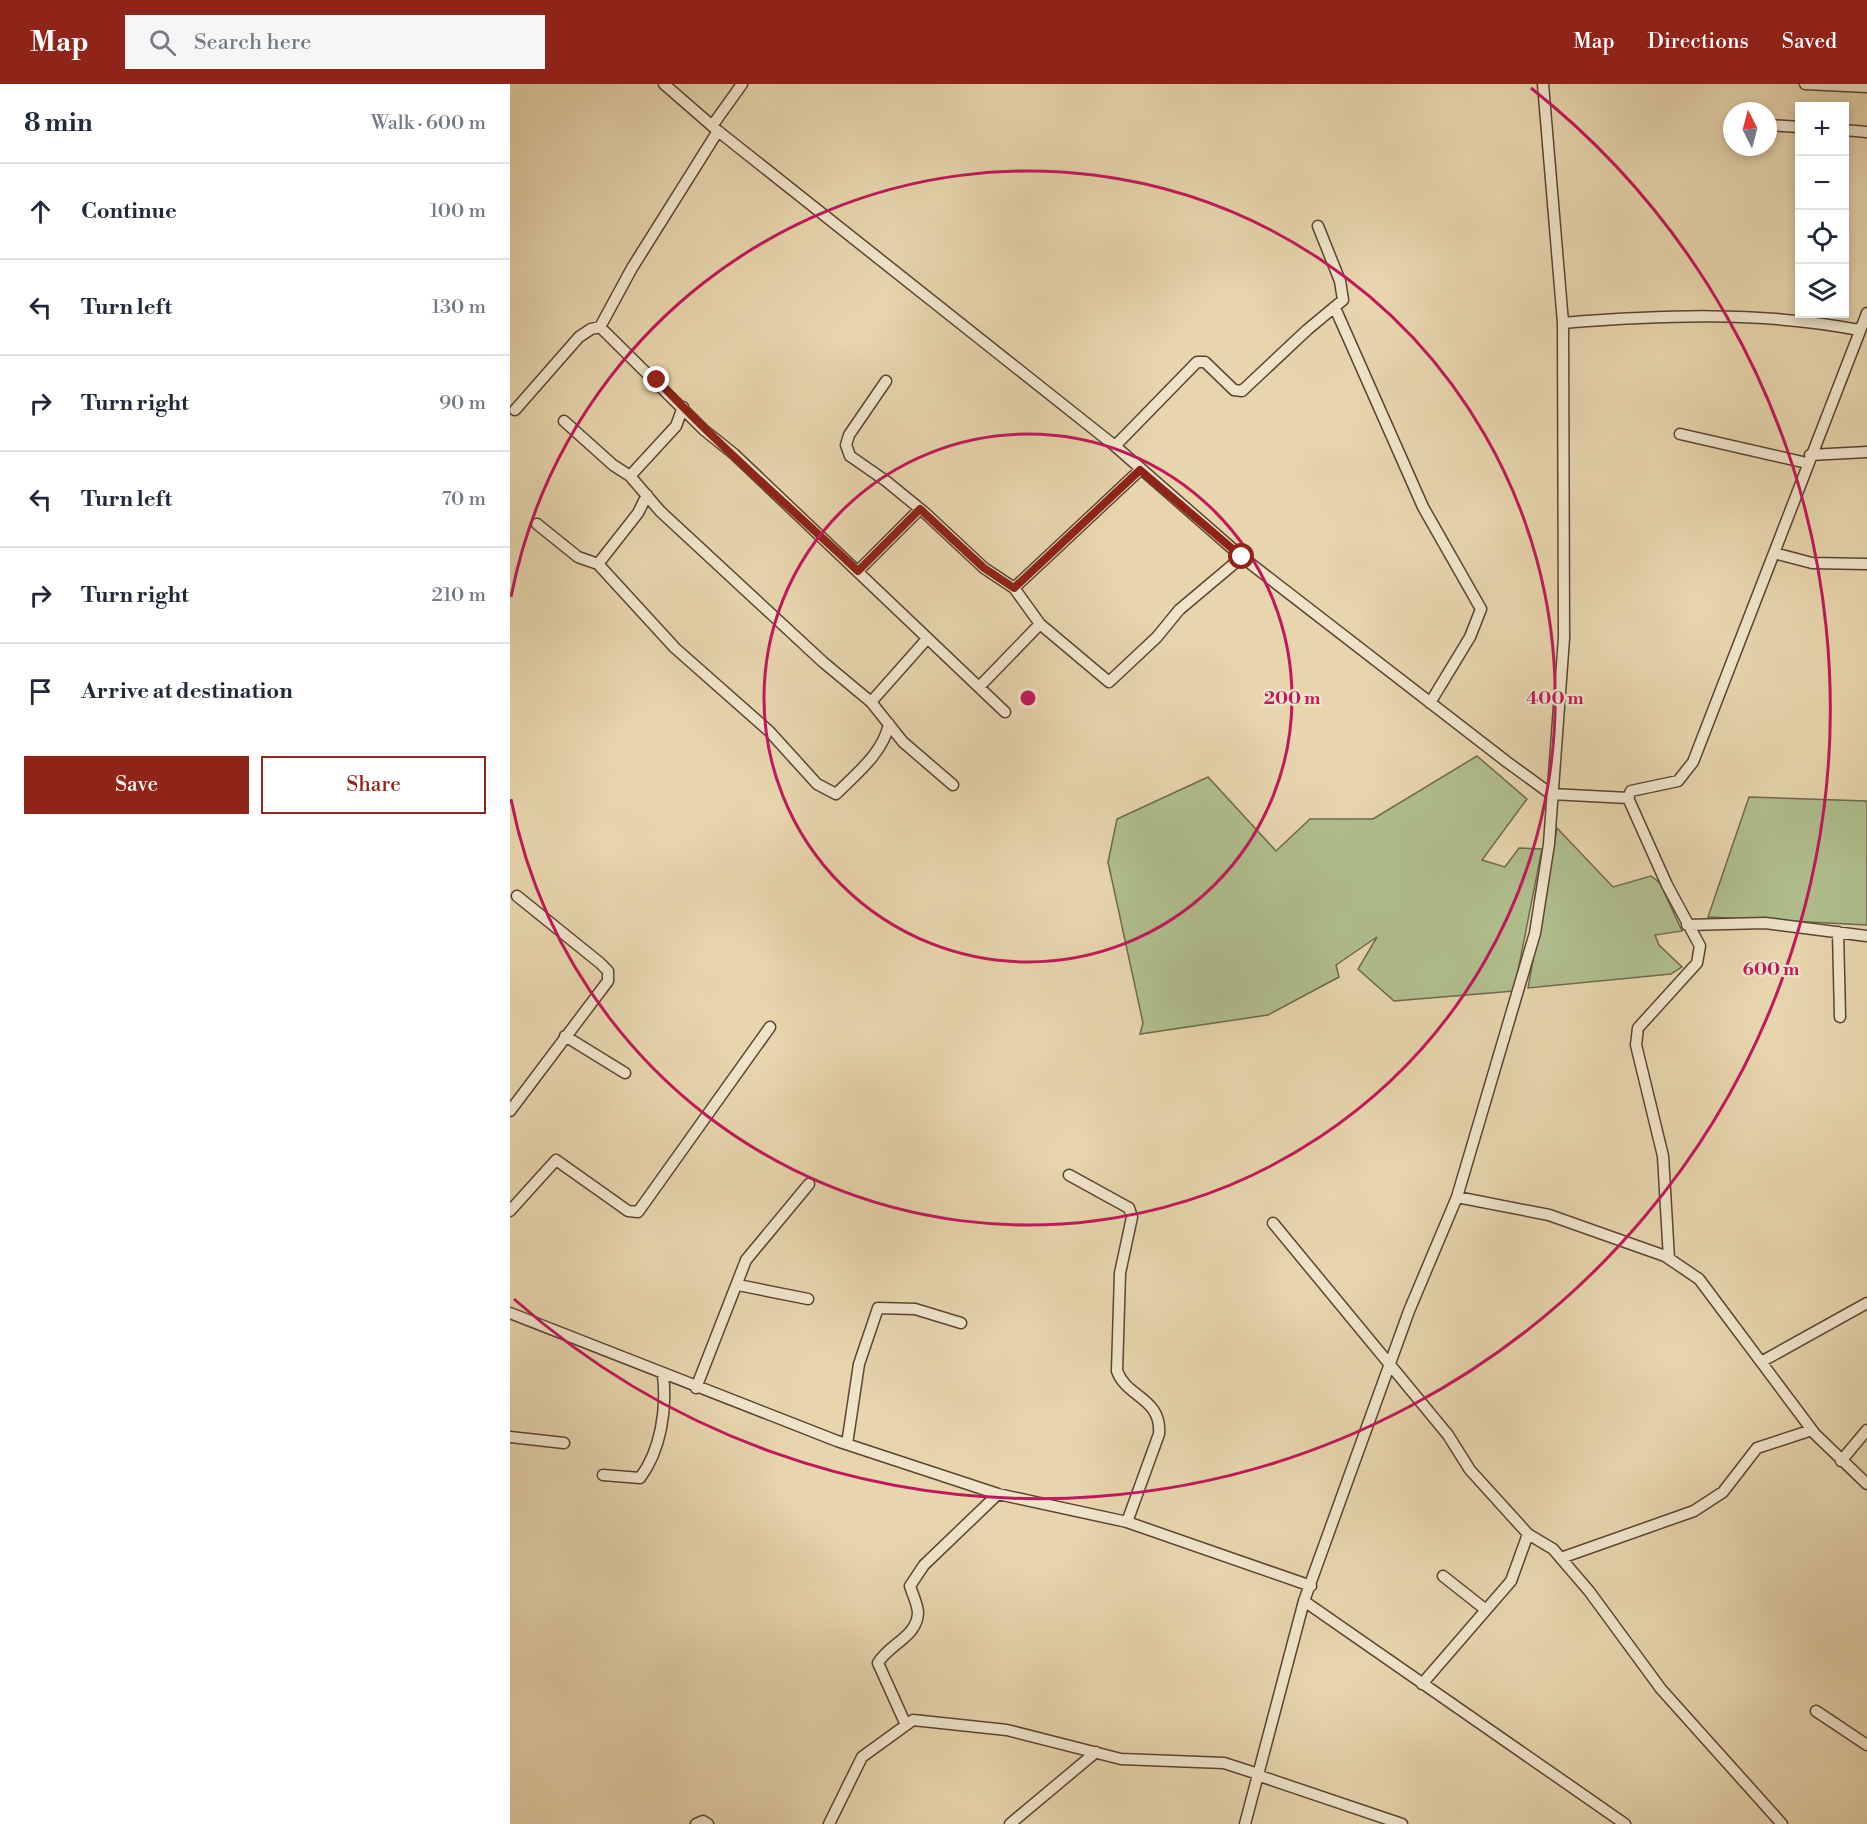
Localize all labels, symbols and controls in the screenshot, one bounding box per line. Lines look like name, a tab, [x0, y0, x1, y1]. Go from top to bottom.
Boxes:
search box	[125, 15, 545, 69]
text: Map	[30, 25, 89, 60]
icon: search	[146, 26, 179, 59]
text: Search here	[194, 29, 311, 56]
text: Map	[1573, 29, 1615, 55]
text: Directions	[1648, 29, 1749, 55]
text: Saved	[1782, 29, 1837, 55]
north arrow	[1723, 102, 1777, 156]
map controls	[1795, 102, 1849, 318]
button: +	[1795, 102, 1849, 156]
text: 8 min	[24, 107, 93, 139]
text: Walk · 600 m	[371, 111, 486, 136]
button: −	[1795, 156, 1849, 210]
icon: ahead	[24, 195, 57, 228]
text: Continue	[81, 198, 177, 225]
text: 100 m	[430, 199, 486, 224]
button: locate	[1795, 210, 1849, 264]
button: layers	[1795, 264, 1849, 318]
icon: left	[24, 291, 57, 324]
text: Turn left	[81, 294, 172, 321]
text: 130 m	[431, 295, 486, 320]
route end	[643, 366, 669, 392]
icon: right	[24, 387, 57, 420]
text: Turn right	[81, 390, 189, 417]
text: 90 m	[439, 391, 486, 416]
icon: left	[24, 483, 57, 516]
text: Turn left	[81, 486, 172, 513]
text: 70 m	[442, 487, 486, 512]
route start	[1228, 543, 1254, 569]
icon: right	[24, 579, 57, 612]
text: Turn right	[81, 582, 189, 609]
text: 210 m	[431, 583, 486, 608]
icon: arrive	[24, 675, 57, 708]
text: Arrive at destination	[81, 678, 293, 705]
text: 200 m	[1264, 687, 1321, 710]
text: 400 m	[1526, 687, 1584, 710]
centre of rings	[1018, 688, 1038, 708]
button: Save	[24, 756, 249, 814]
button: Share	[261, 756, 486, 814]
text: 600 m	[1743, 958, 1800, 981]

